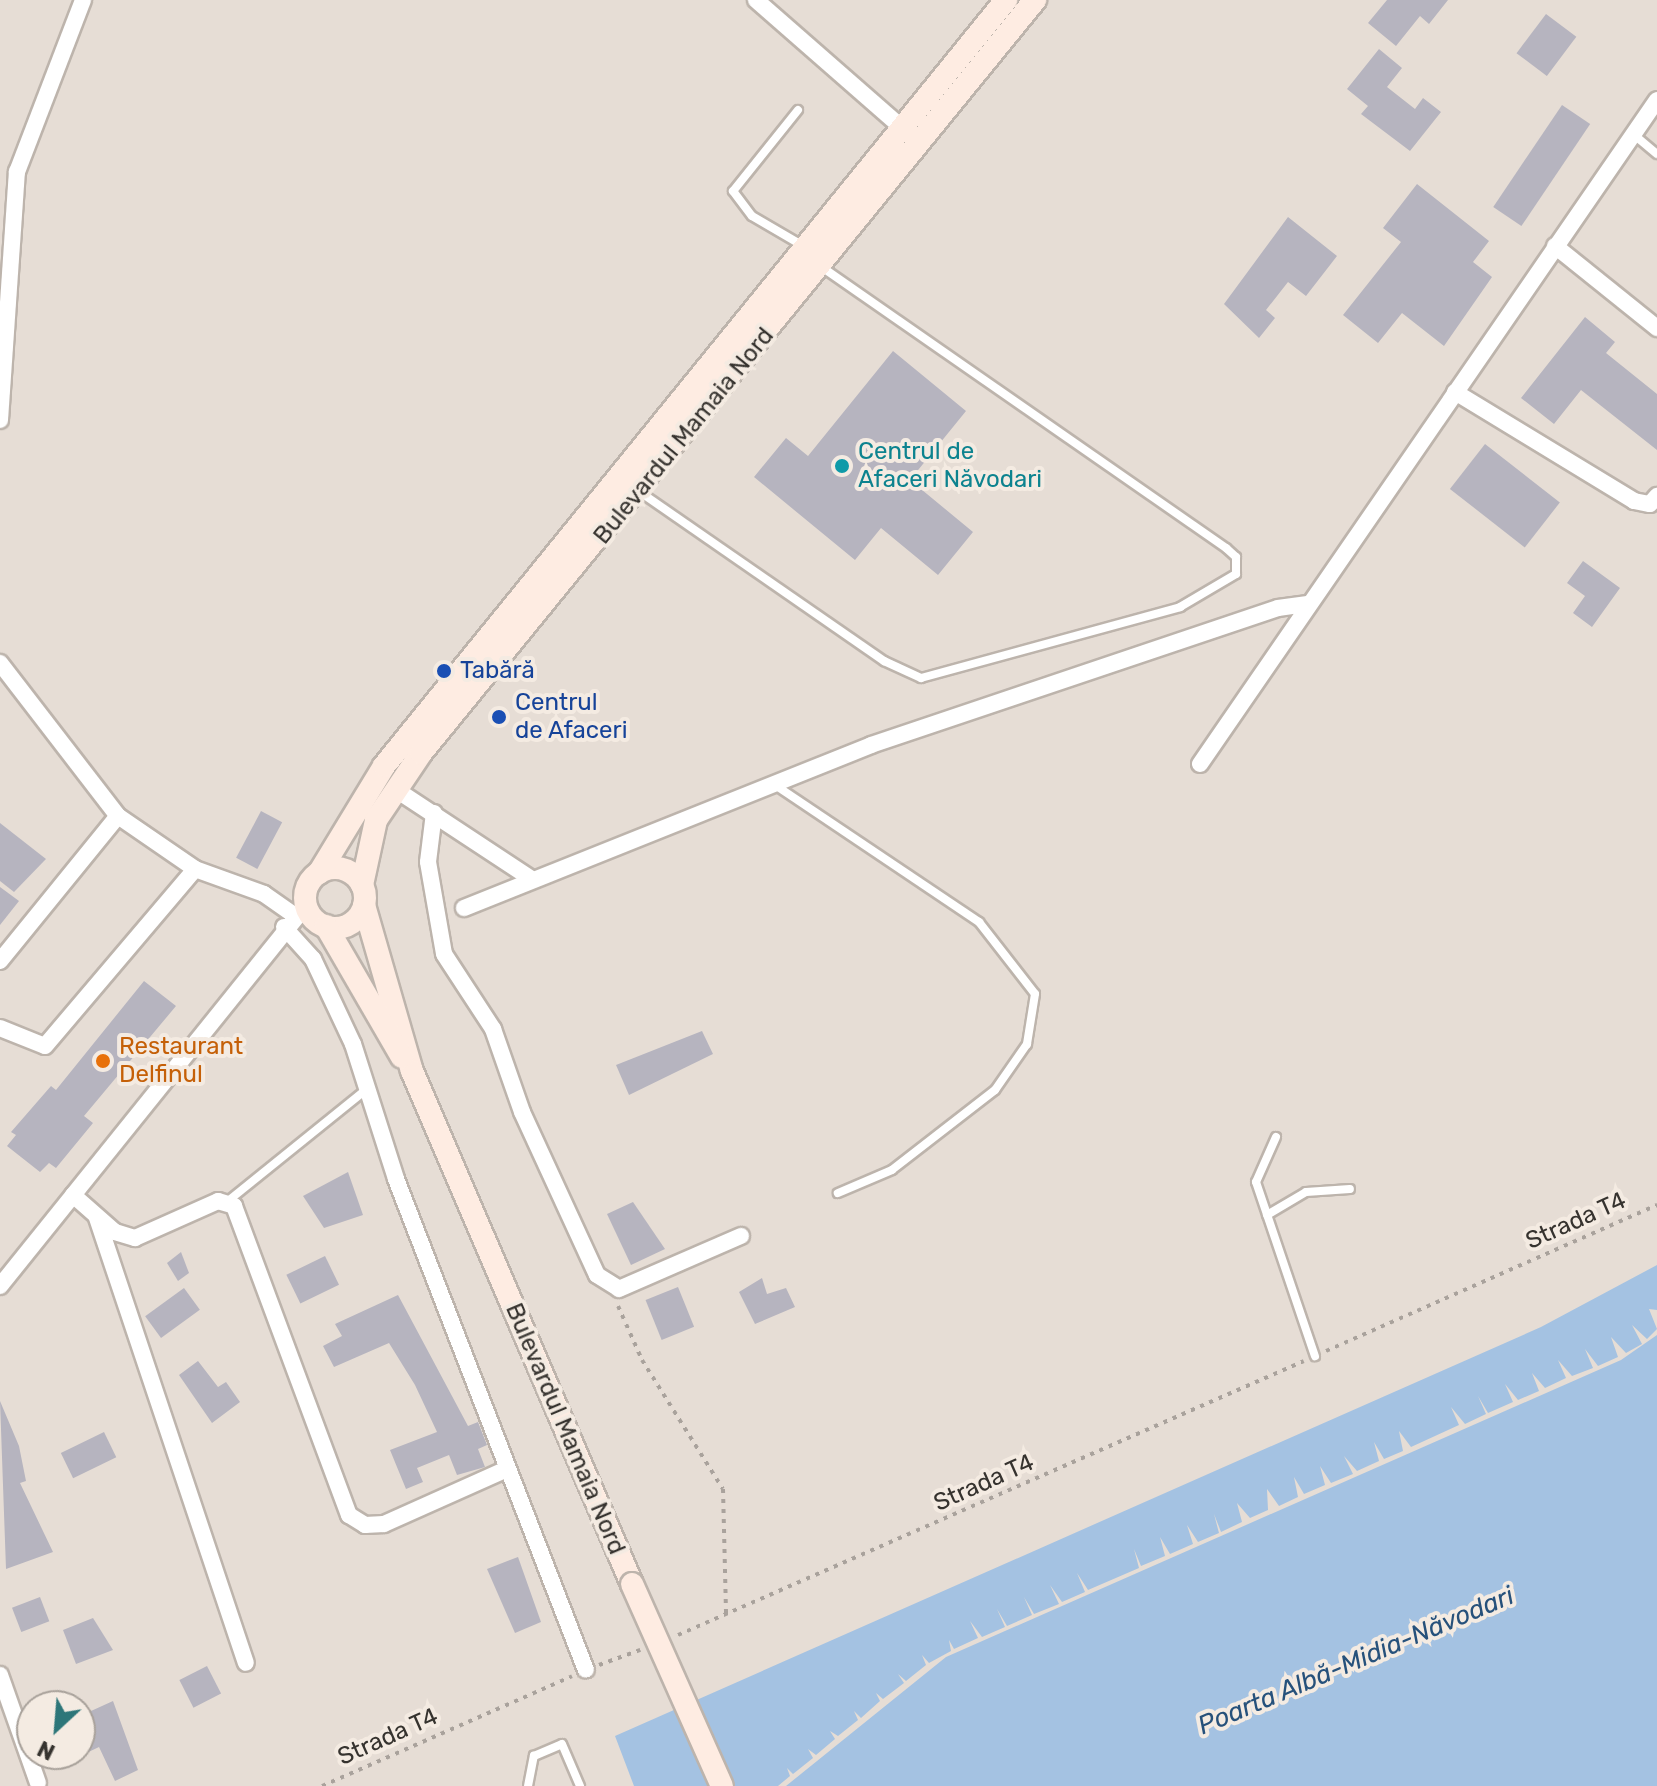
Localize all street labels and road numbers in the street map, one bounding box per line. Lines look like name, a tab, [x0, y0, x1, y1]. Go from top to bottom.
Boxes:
street label: Bulevardul Mamaia Nord	[588, 322, 780, 550]
street label: Strada T4	[1521, 1186, 1631, 1256]
street label: Bulevardul Mamaia Nord	[499, 1299, 631, 1559]
street label: Strada T4	[929, 1448, 1039, 1518]
street label: Strada T4	[333, 1702, 443, 1772]

